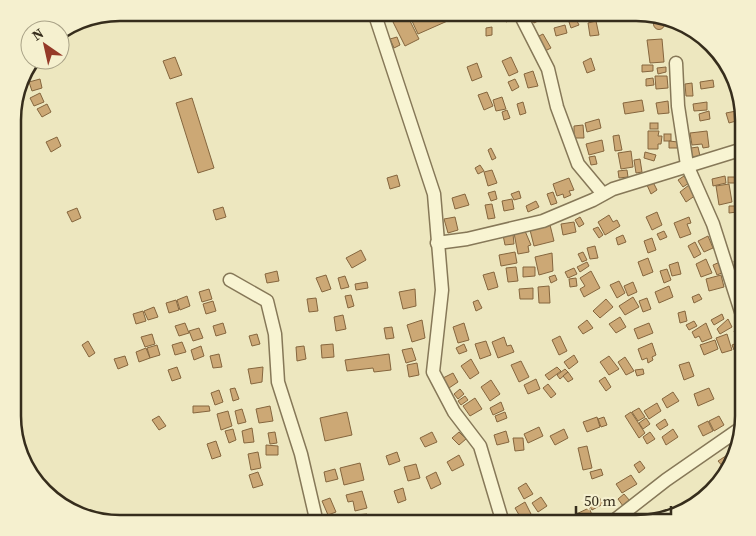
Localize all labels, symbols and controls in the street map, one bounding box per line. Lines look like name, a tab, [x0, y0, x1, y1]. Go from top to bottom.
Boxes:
north arrow	[20, 20, 70, 70]
text: N	[28, 23, 48, 45]
scale bar	[576, 484, 671, 516]
text: 50 m	[584, 490, 616, 511]

